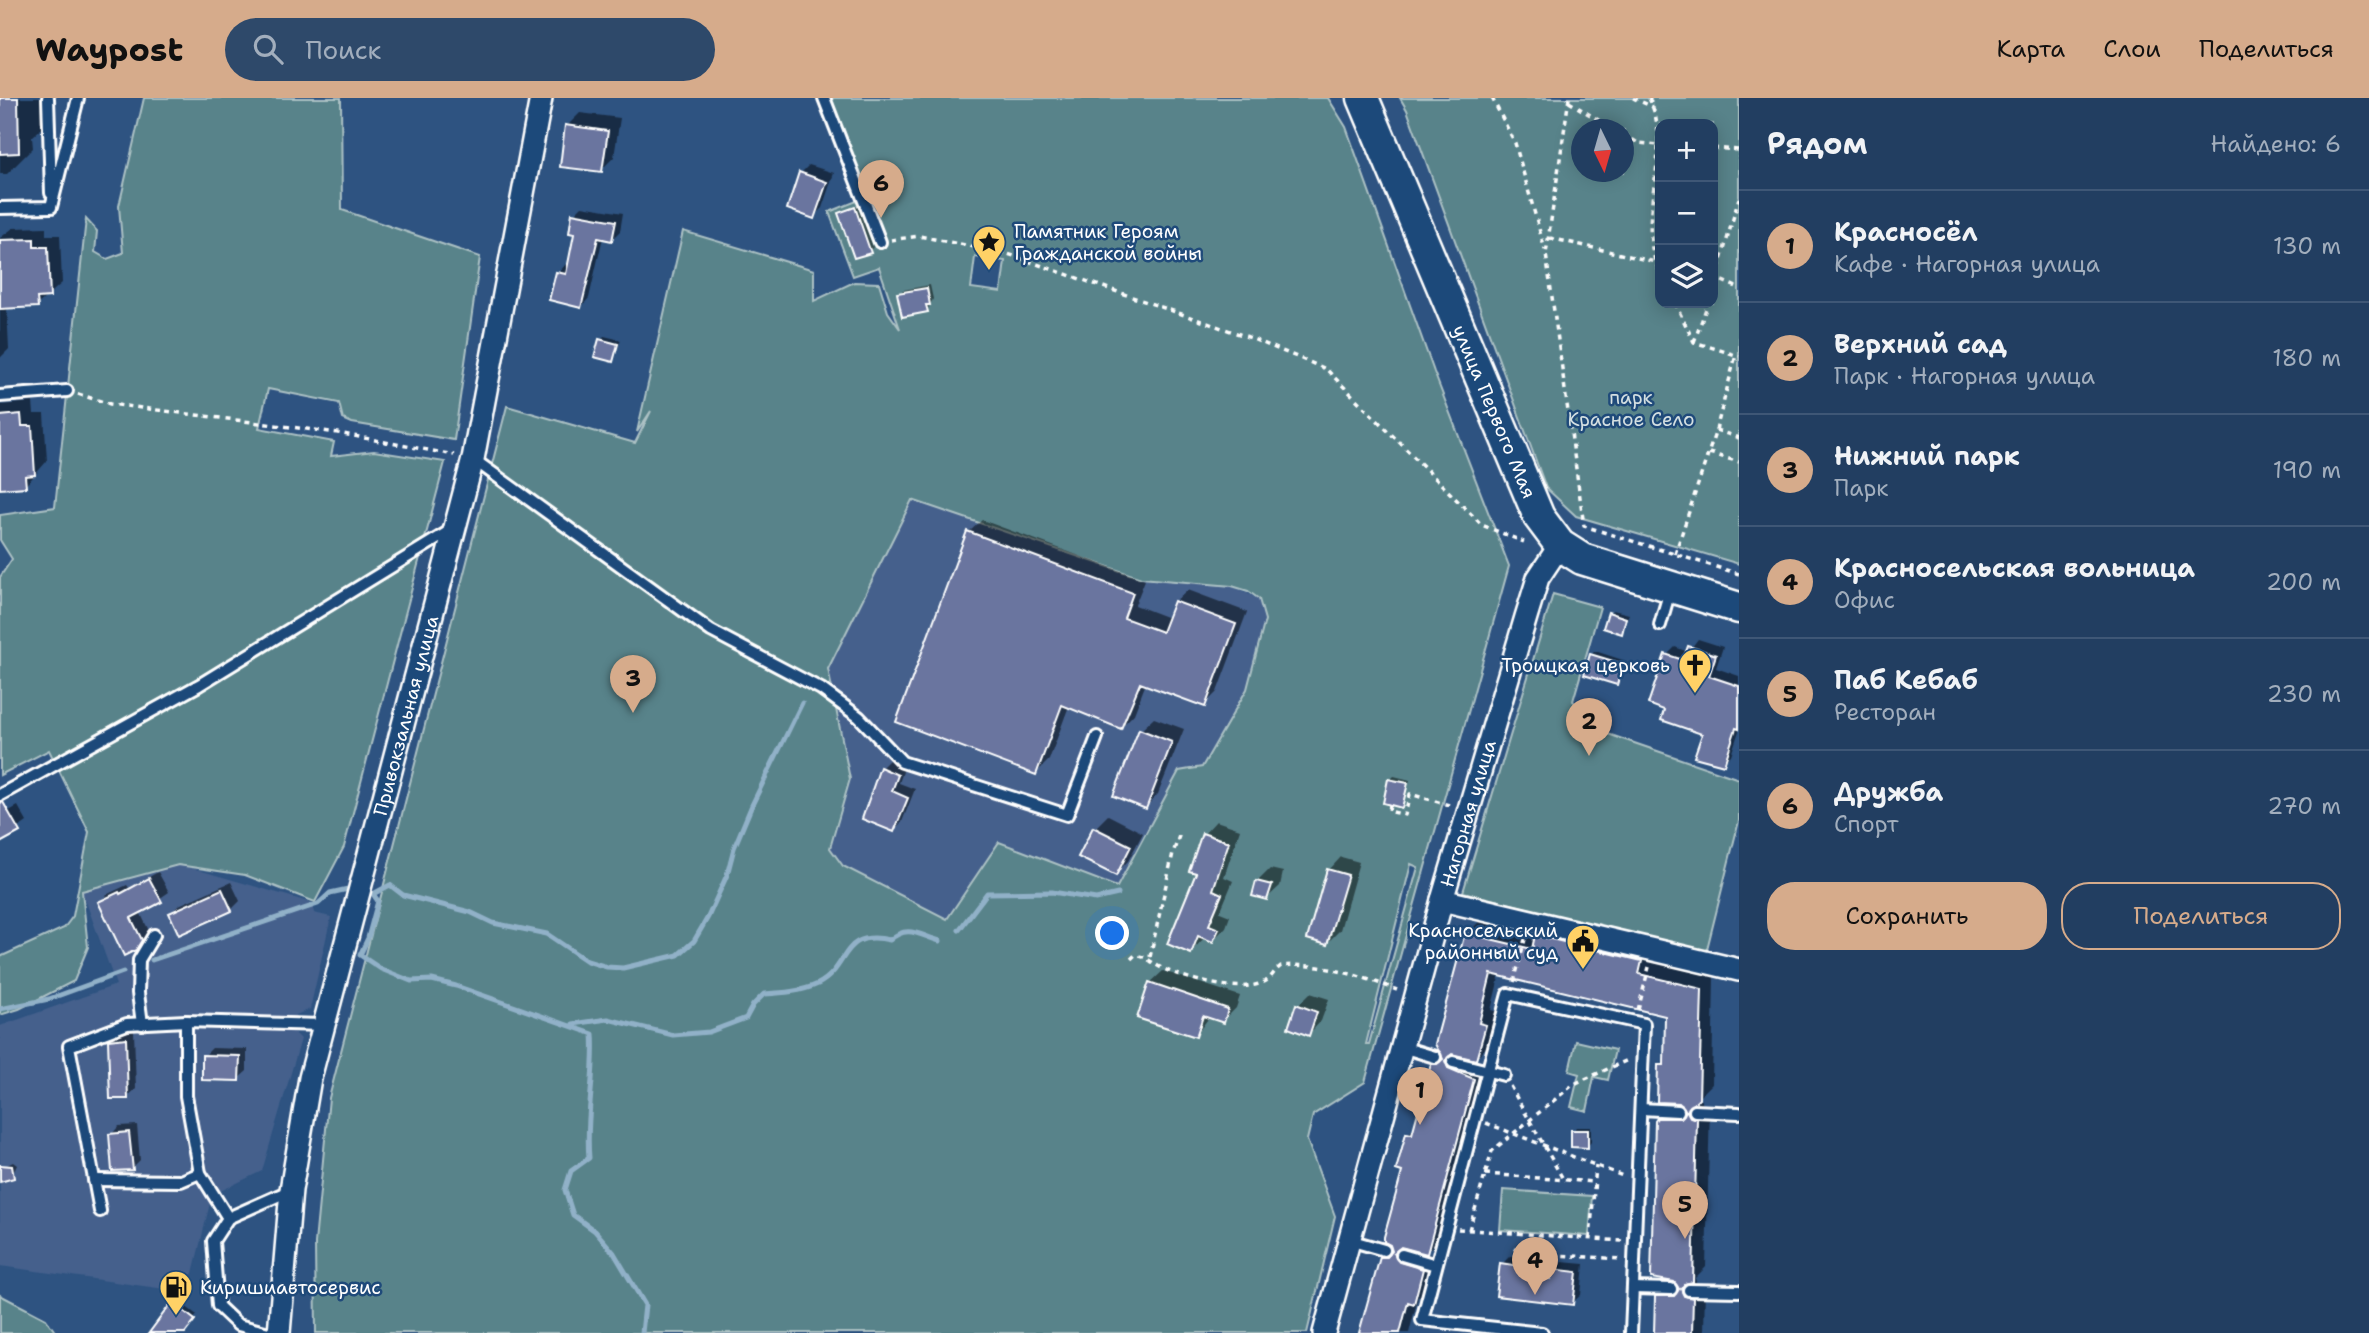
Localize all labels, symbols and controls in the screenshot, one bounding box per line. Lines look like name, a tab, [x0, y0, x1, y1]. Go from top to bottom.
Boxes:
search box	[225, 18, 715, 81]
text: Waypost	[35, 27, 183, 72]
icon: search	[249, 30, 287, 68]
text: Поиск	[305, 32, 381, 67]
text: Карта	[1997, 33, 2065, 65]
text: Слои	[2103, 33, 2161, 65]
text: Поделиться	[2199, 33, 2334, 65]
north arrow	[1571, 119, 1634, 182]
map controls	[1655, 119, 1718, 308]
button: +	[1655, 119, 1718, 182]
text: Рядом	[1767, 123, 1867, 164]
text: Найдено: 6	[2211, 129, 2341, 159]
pin: 6	[858, 160, 904, 218]
button: −	[1655, 182, 1718, 245]
text: Красносёл	[1834, 214, 1977, 249]
place label: Памятник Героям Гражданской войны	[1014, 219, 1202, 266]
place icon: Памятник Героям Гражданской войны	[970, 223, 1008, 272]
text: 1	[1785, 231, 1795, 261]
text: 130 m	[2273, 231, 2341, 261]
button: layers	[1655, 245, 1718, 308]
text: Кафе · Нагорная улица	[1834, 249, 2100, 279]
street label: улица Первого Мая	[1447, 321, 1542, 502]
text: Верхний сад	[1834, 326, 2007, 361]
text: 2	[1782, 343, 1798, 373]
text: 180 m	[2272, 343, 2341, 373]
text: Парк · Нагорная улица	[1834, 361, 2095, 391]
park label: парк Красное Село	[1568, 385, 1694, 432]
text: Нижний парк	[1834, 438, 2020, 473]
text: 3	[1782, 455, 1798, 485]
text: 190 m	[2273, 455, 2341, 485]
text: Парк	[1834, 473, 1889, 503]
text: Красносельская вольница	[1834, 550, 2195, 585]
text: 4	[1782, 567, 1798, 597]
text: 200 m	[2266, 567, 2341, 597]
text: Офис	[1834, 585, 1895, 615]
street label: Привокзальная улица	[368, 613, 444, 818]
church icon: Троицкая церковь	[1676, 646, 1714, 695]
place label: Троицкая церковь	[1501, 653, 1670, 678]
pin: 3	[610, 655, 656, 713]
text: Паб Кебаб	[1834, 662, 1978, 697]
text: 5	[1783, 679, 1797, 709]
text: 230 m	[2267, 679, 2341, 709]
text: Ресторан	[1834, 697, 1936, 727]
pin: 2	[1566, 698, 1612, 756]
street label: Нагорная улица	[1434, 737, 1502, 890]
text: Дружба	[1834, 774, 1943, 809]
text: 6	[1782, 791, 1798, 821]
text: 270 m	[2267, 791, 2341, 821]
text: Спорт	[1834, 809, 1899, 839]
button: Сохранить	[1767, 882, 2047, 950]
button: Поделиться	[2061, 882, 2341, 950]
your location	[1095, 916, 1129, 950]
place label: Красносельский районный суд	[1408, 918, 1558, 965]
public building icon: Красносельский районный суд	[1564, 922, 1602, 971]
pin: 1	[1397, 1067, 1443, 1125]
pin: 5	[1662, 1181, 1708, 1239]
pin: 4	[1512, 1237, 1558, 1295]
fuel station icon: Киришиавтосервис	[157, 1268, 195, 1317]
place label: Киришиавтосервис	[200, 1275, 381, 1300]

